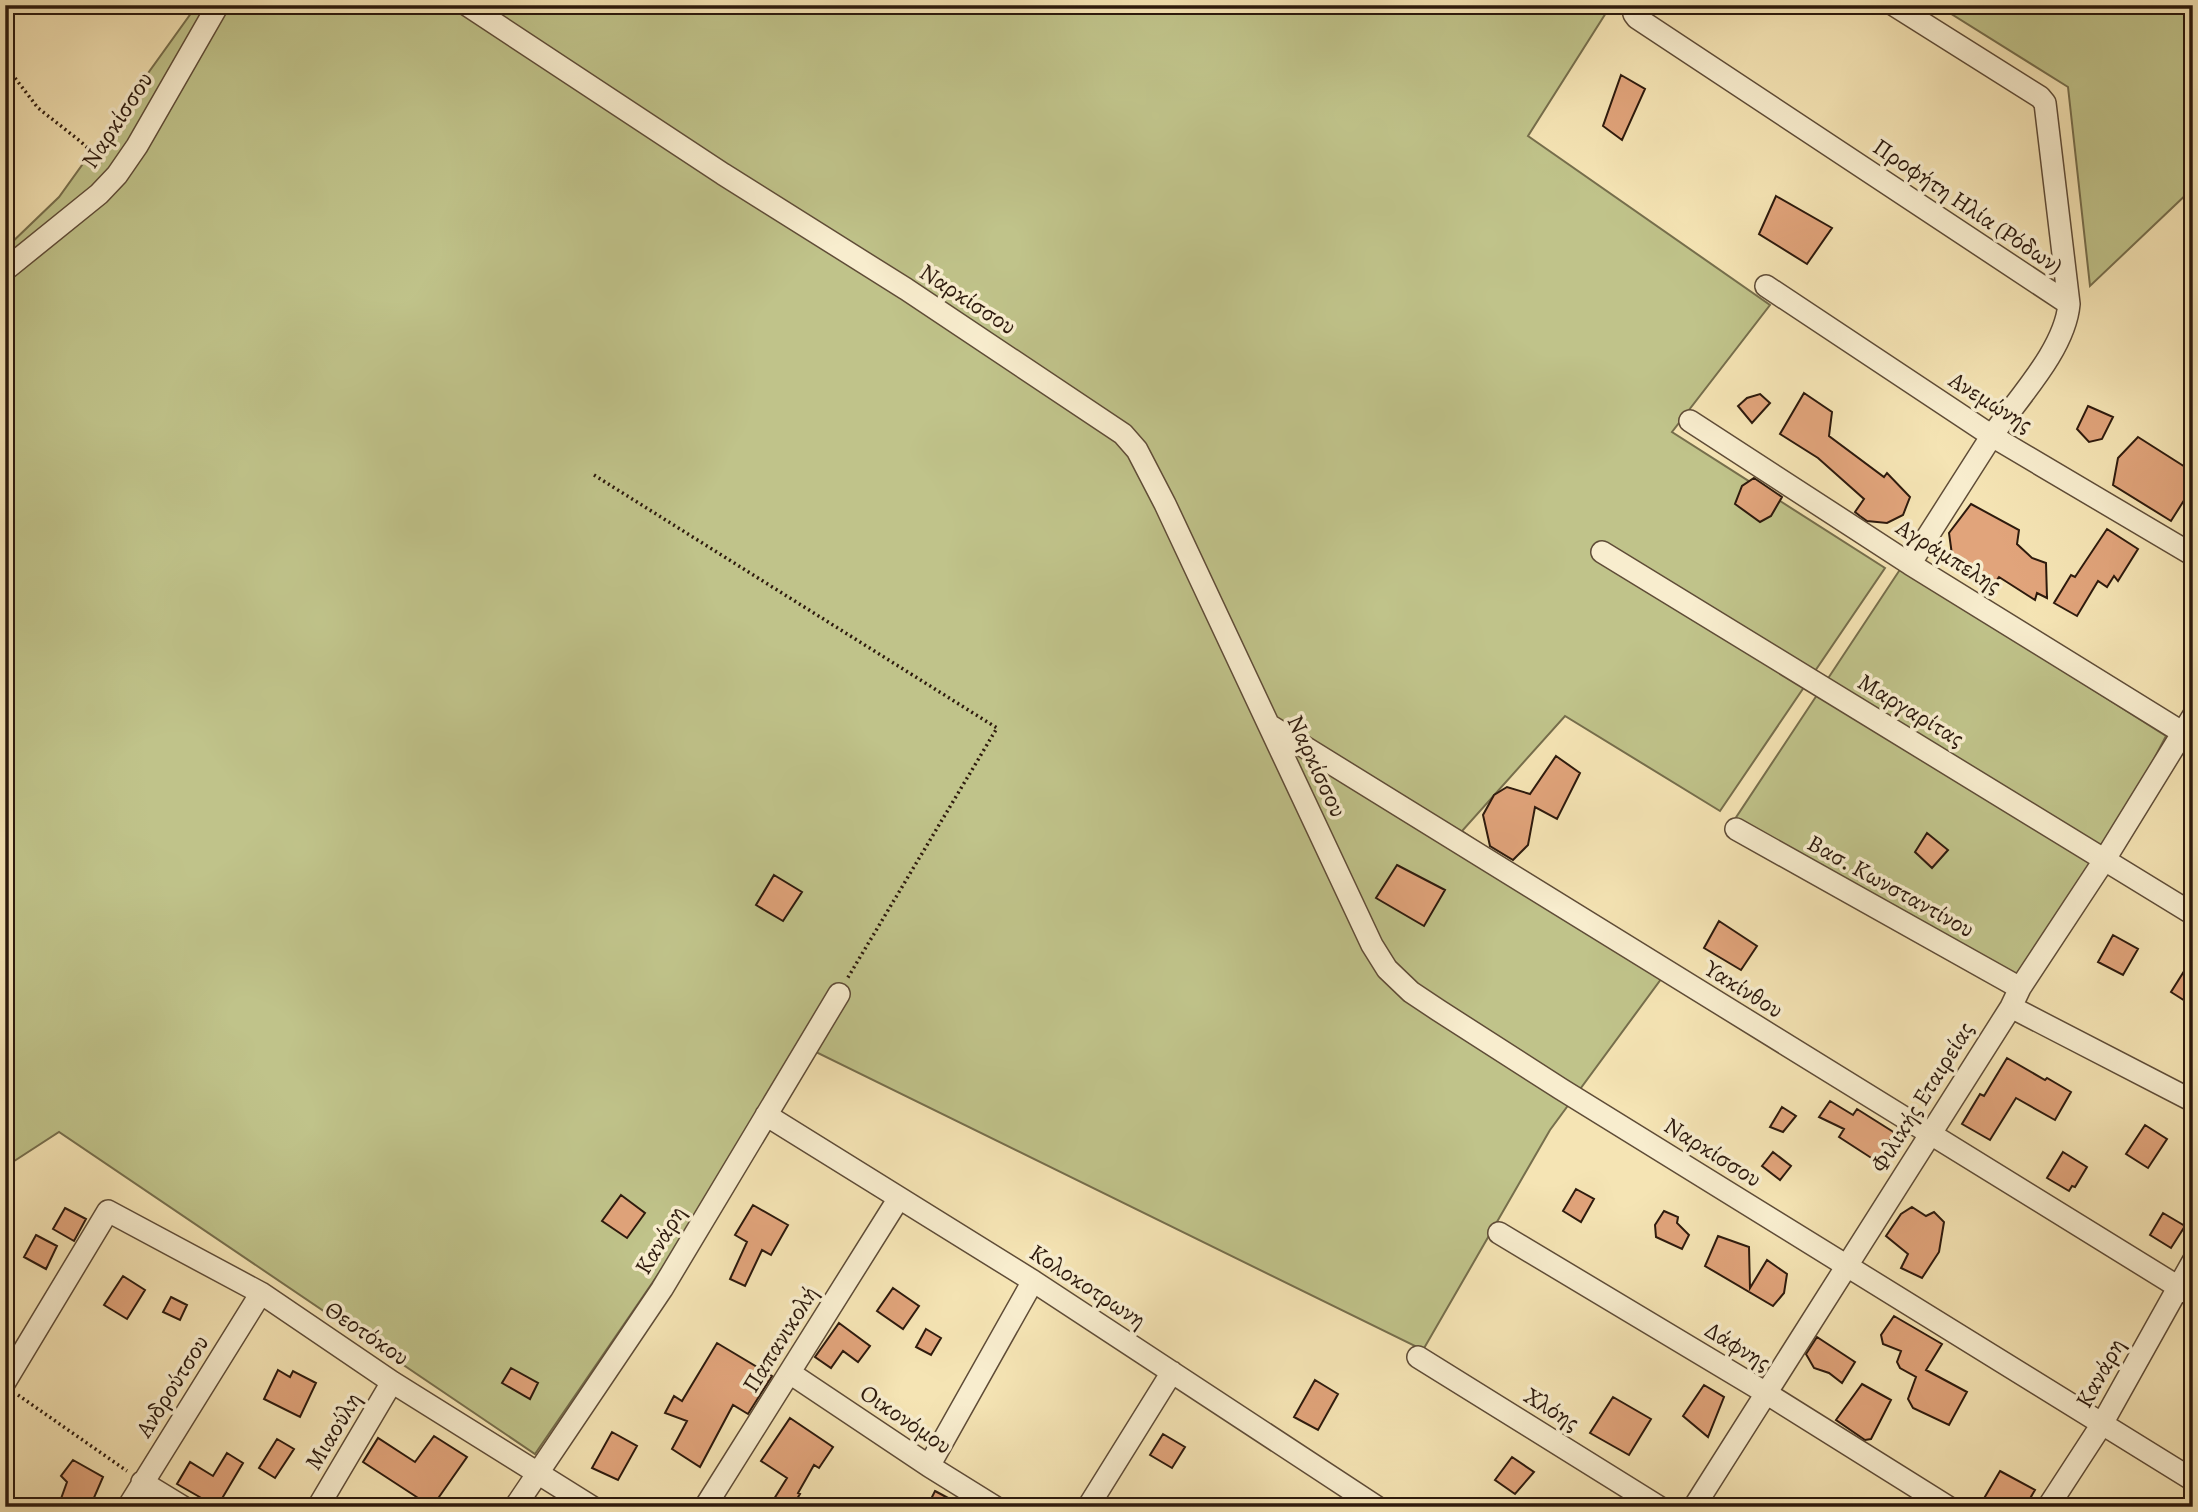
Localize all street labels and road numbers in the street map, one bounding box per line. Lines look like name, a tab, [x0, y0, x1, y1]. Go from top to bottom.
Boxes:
street label: Ναρκίσσου	[74, 65, 160, 175]
street label: Προφήτη Ηλία (Ρόδων)	[1867, 131, 2069, 281]
street label: Ναρκίσσου	[913, 256, 1023, 342]
street label: Ανεμώνης	[1942, 363, 2039, 440]
street label: Αγράμπελης	[1889, 511, 2008, 601]
street label: Μαργαρίτας	[1852, 666, 1970, 754]
street label: Ναρκίσσου	[1279, 710, 1355, 822]
street label: Βασ. Κωνσταντίνου	[1802, 827, 1980, 945]
street label: Υακίνθου	[1698, 952, 1789, 1026]
street label: Φιλικής Εταιρείας	[1863, 1016, 1981, 1178]
street label: Ναρκίσσου	[1658, 1109, 1768, 1195]
street label: Κανάρη	[627, 1200, 693, 1280]
street label: Κολοκοτρωνη	[1023, 1236, 1153, 1336]
street label: Παπανικολή	[735, 1279, 825, 1399]
street label: Θεοτόκου	[318, 1293, 416, 1373]
street label: Δάφνης	[1699, 1314, 1777, 1378]
street label: Ανδρούτσου	[127, 1329, 216, 1444]
street label: Κανάρη	[2068, 1332, 2132, 1414]
street label: Οικονόμου	[854, 1376, 958, 1462]
street label: Χλόης	[1518, 1380, 1586, 1438]
street label: Μιαούλη	[297, 1386, 369, 1476]

